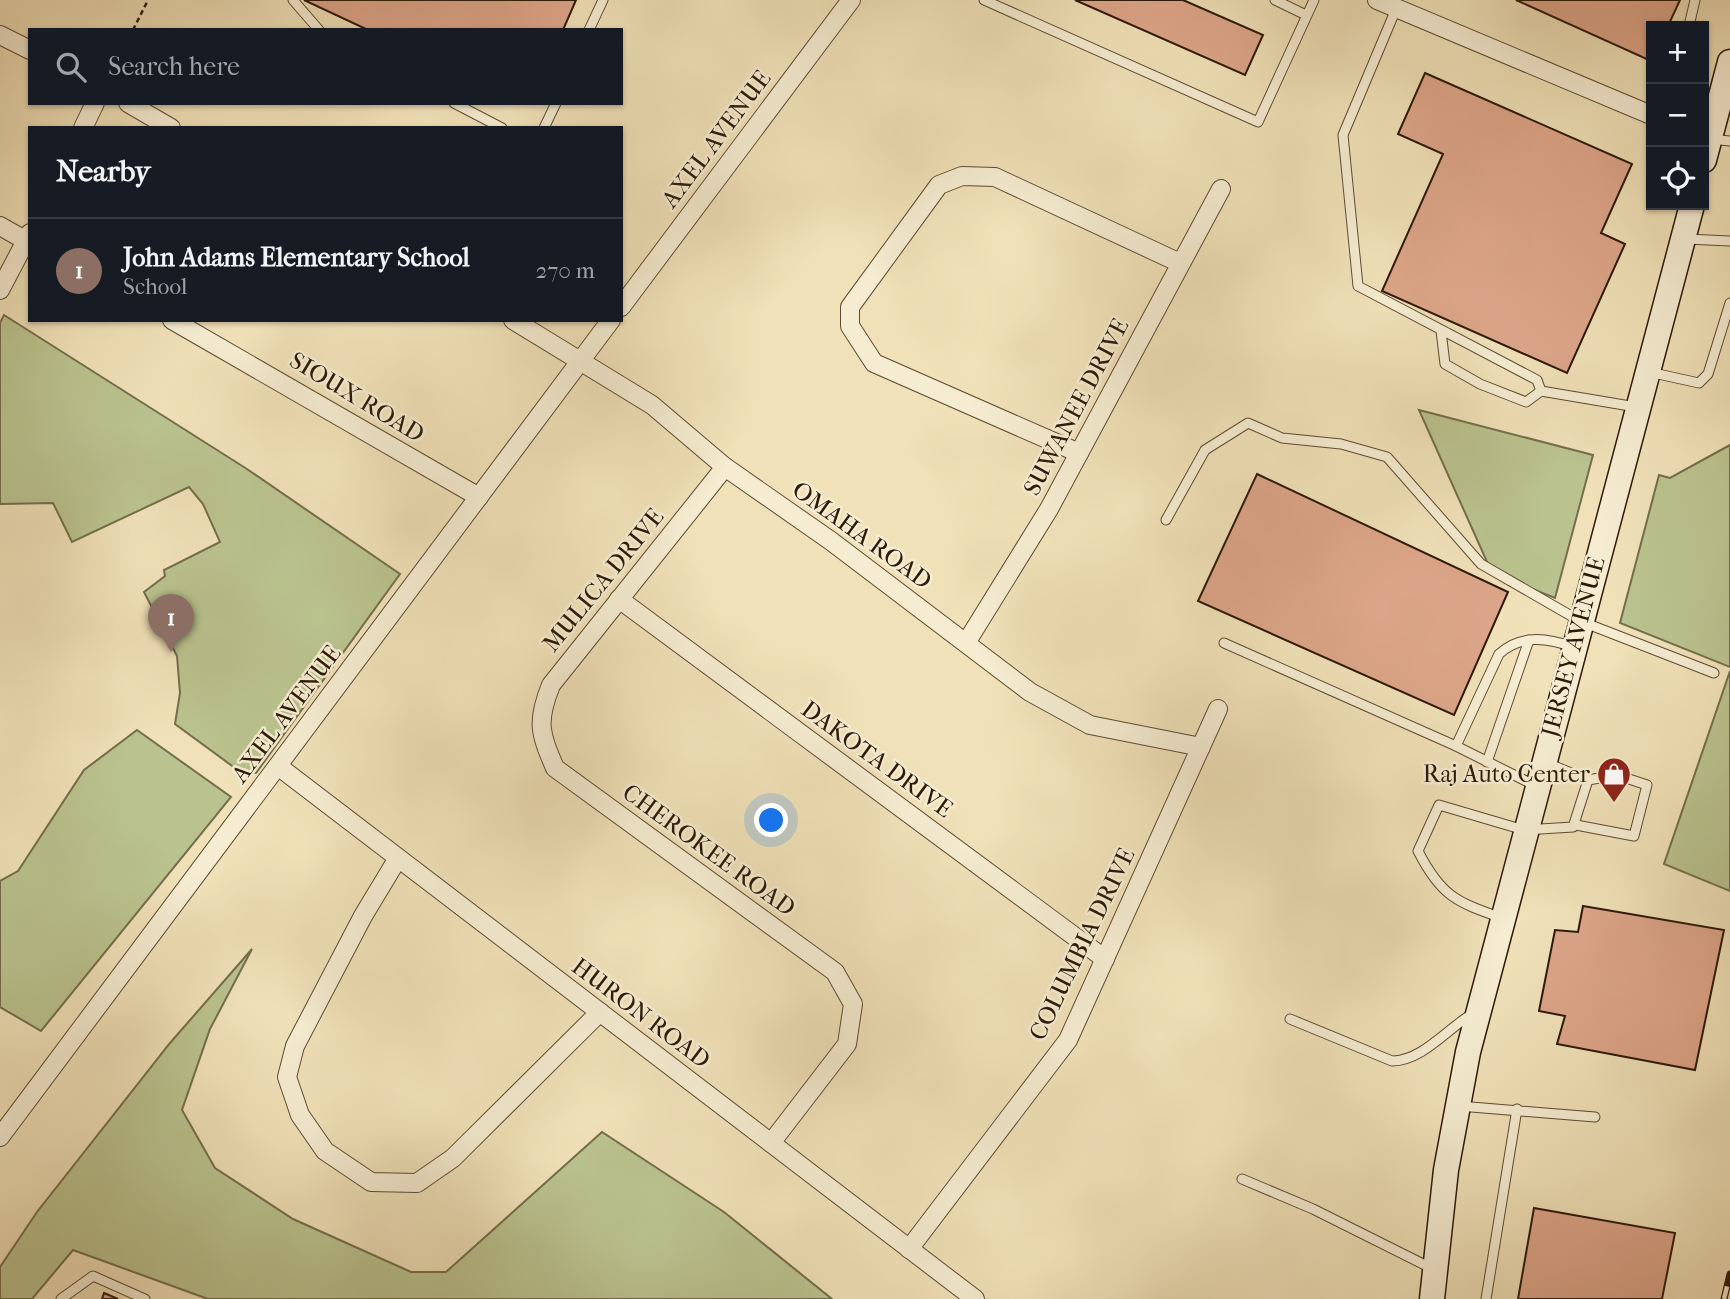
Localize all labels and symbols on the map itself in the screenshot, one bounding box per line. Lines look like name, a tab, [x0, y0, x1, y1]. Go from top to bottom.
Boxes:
street label: AXEL AVENUE	[655, 65, 777, 214]
street label: SUWANEE DRIVE	[1018, 314, 1134, 500]
street label: SIOUX ROAD	[285, 346, 429, 448]
street label: OMAHA ROAD	[787, 475, 937, 595]
street label: MULICA DRIVE	[537, 503, 669, 657]
street label: JERSEY AVENUE	[1535, 554, 1611, 742]
pin: 1	[148, 594, 194, 652]
street label: AXEL AVENUE	[225, 640, 347, 789]
street label: DAKOTA DRIVE	[796, 695, 958, 823]
shop icon: Raj Auto Center	[1595, 755, 1633, 804]
place label: Raj Auto Center	[1423, 760, 1591, 788]
street label: CHEROKEE ROAD	[617, 778, 801, 922]
your location	[754, 803, 788, 837]
street label: COLUMBIA DRIVE	[1023, 843, 1141, 1045]
street label: HURON ROAD	[566, 952, 716, 1074]

